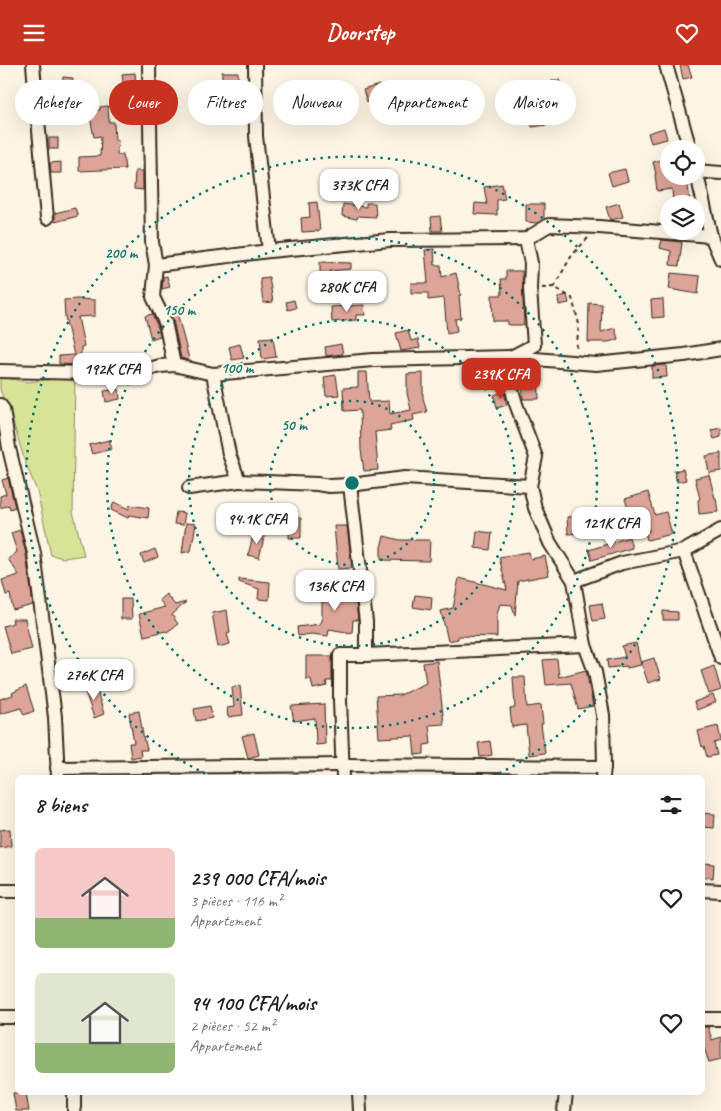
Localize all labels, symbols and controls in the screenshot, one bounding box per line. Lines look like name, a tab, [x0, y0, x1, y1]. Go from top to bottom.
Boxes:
icon: menu	[20, 19, 48, 47]
text: Doorstep	[327, 19, 394, 47]
icon: heart	[673, 19, 701, 47]
chip: Acheter	[15, 80, 99, 125]
chip: Louer	[109, 80, 178, 125]
chip: Filtres	[188, 80, 263, 125]
chip: Nouveau	[273, 80, 359, 125]
chip: Appartement	[369, 80, 485, 125]
chip: Maison	[495, 80, 576, 125]
map controls	[660, 140, 705, 240]
button: locate	[660, 140, 705, 185]
pin: 373K CFA	[307, 169, 411, 211]
text: 373K CFA	[331, 175, 387, 195]
button: layers	[660, 195, 705, 240]
text: 200 m	[105, 244, 139, 263]
pin: 280K CFA	[295, 271, 399, 313]
text: 280K CFA	[319, 277, 375, 297]
text: 150 m	[163, 301, 197, 320]
pin: 192K CFA	[60, 353, 164, 395]
pin: 239K CFA	[449, 357, 553, 400]
text: 192K CFA	[84, 359, 140, 379]
text: 100 m	[221, 359, 255, 378]
text: 239K CFA	[473, 364, 529, 384]
text: 50 m	[281, 416, 308, 435]
centre of rings	[343, 474, 361, 492]
pin: 94.1K CFA	[200, 503, 314, 545]
pin: 121K CFA	[559, 507, 663, 549]
text: 94.1K CFA	[227, 509, 287, 529]
text: 121K CFA	[583, 513, 639, 533]
pin: 136K CFA	[283, 569, 387, 612]
text: 136K CFA	[306, 576, 364, 596]
pin: 276K CFA	[42, 659, 146, 701]
text: 276K CFA	[65, 665, 123, 685]
icon: filters	[657, 791, 685, 819]
text: 8 biens	[35, 792, 87, 818]
text: 239 000 CFA/mois	[190, 865, 325, 891]
icon: home	[75, 868, 135, 928]
icon: heart	[657, 884, 685, 912]
text: 3 pièces · 116 m²	[190, 891, 282, 911]
text: Appartement	[190, 911, 261, 931]
text: 94 100 CFA/mois	[190, 990, 316, 1016]
icon: home	[75, 993, 135, 1053]
icon: heart	[657, 1009, 685, 1037]
text: 2 pièces · 52 m²	[190, 1016, 275, 1036]
text: Appartement	[190, 1036, 261, 1056]

